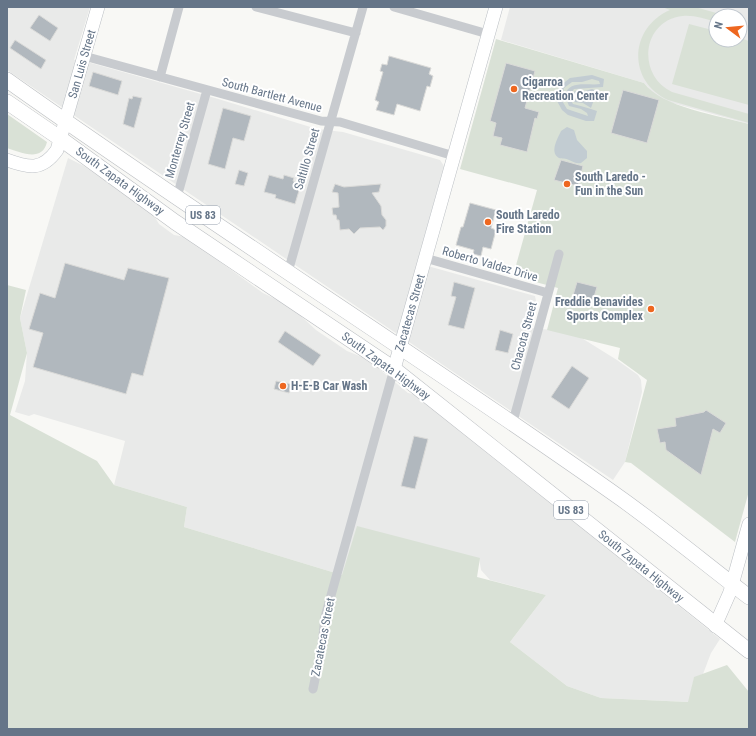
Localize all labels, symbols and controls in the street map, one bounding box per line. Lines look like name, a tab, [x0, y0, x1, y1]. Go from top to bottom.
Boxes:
north arrow	[708, 8, 748, 48]
text: N	[712, 20, 726, 30]
street label: San Luis Street	[66, 28, 99, 100]
street label: South Bartlett Avenue	[221, 75, 324, 115]
place label: Cigarroa Recreation Center	[522, 75, 608, 103]
marker: Cigarroa Recreation Center	[509, 84, 519, 94]
street label: Monterrey Street	[162, 100, 198, 180]
street label: Saltillo Street	[292, 126, 323, 191]
street label: South Zapata Highway	[73, 144, 167, 218]
place label: South Laredo - Fun in the Sun	[575, 170, 646, 198]
marker: South Laredo - Fun in the Sun	[562, 179, 572, 189]
road number: US 83	[186, 206, 220, 224]
place label: South Laredo Fire Station	[496, 208, 560, 236]
marker: South Laredo Fire Station	[483, 217, 493, 227]
street label: Roberto Valdez Drive	[441, 244, 540, 284]
street label: Zacatecas Street	[392, 272, 428, 353]
place label: Freddie Benavides Sports Complex	[555, 295, 644, 323]
street label: Chacota Street	[508, 300, 540, 372]
marker: Freddie Benavides Sports Complex	[646, 304, 656, 314]
street label: South Zapata Highway	[339, 329, 433, 403]
place label: H-E-B Car Wash	[291, 379, 368, 393]
marker: H-E-B Car Wash	[278, 381, 288, 391]
road number: US 83	[554, 501, 588, 519]
street label: South Zapata Highway	[595, 527, 687, 605]
street label: Zacatecas Street	[308, 596, 338, 678]

